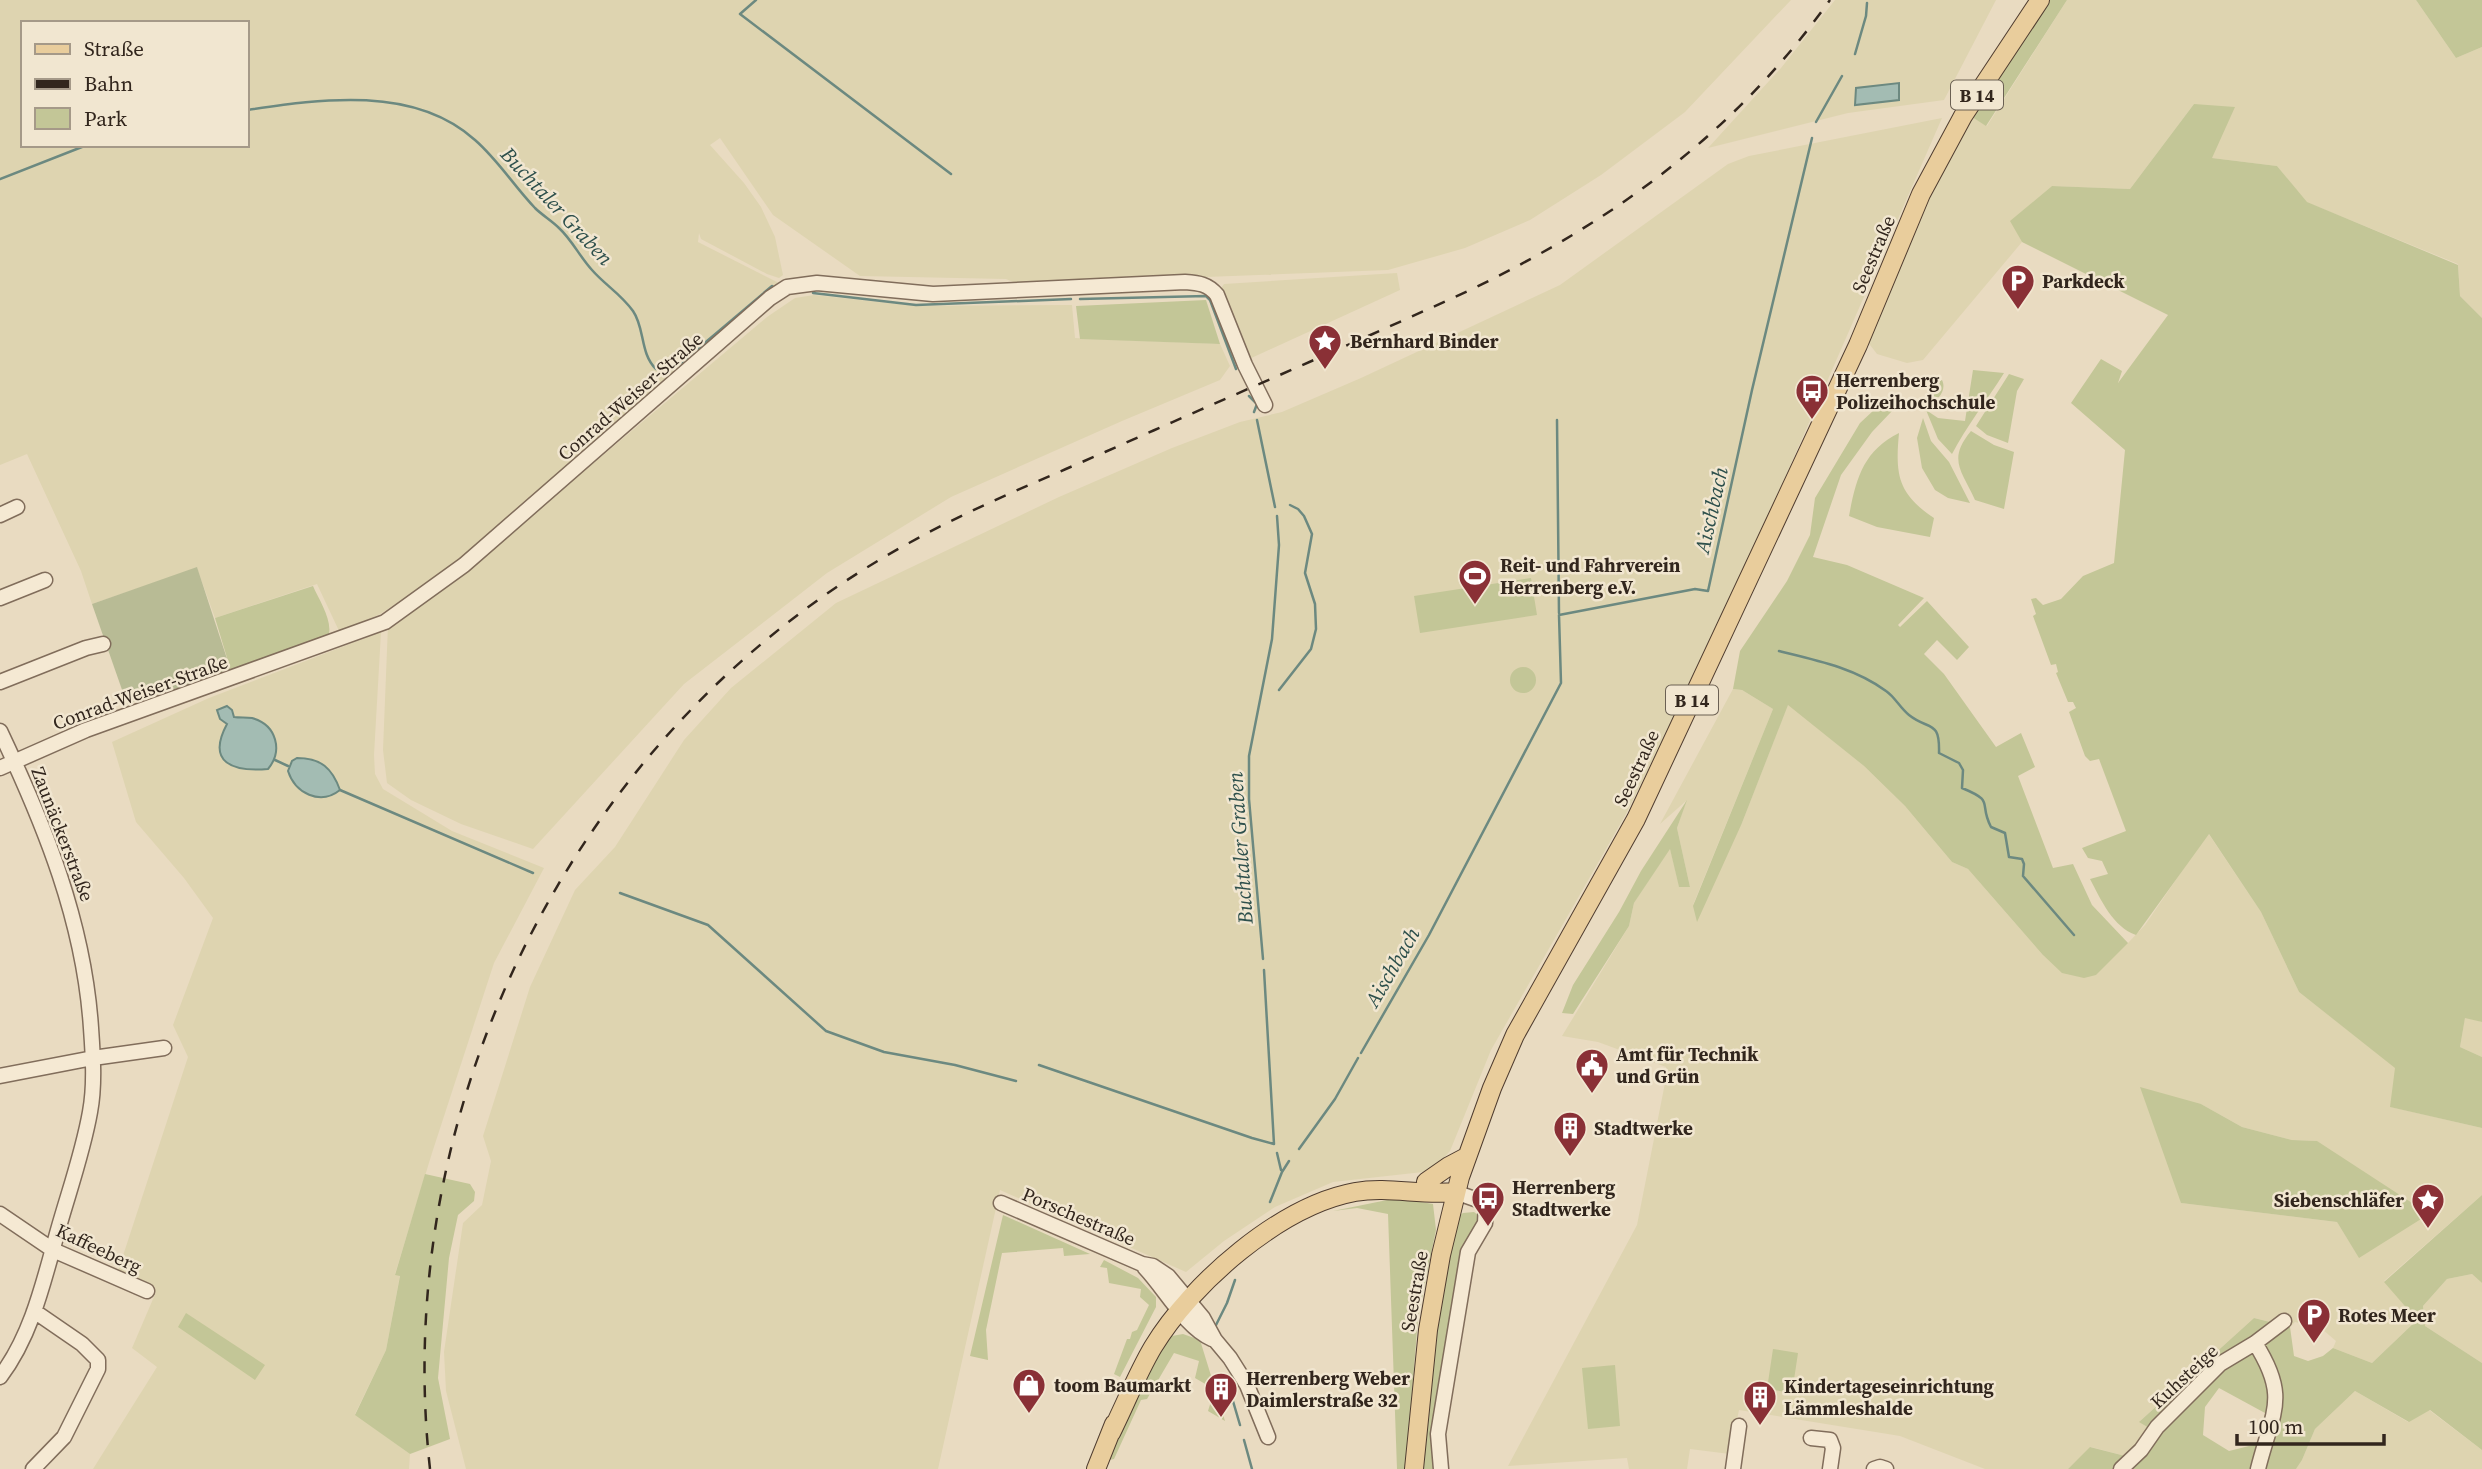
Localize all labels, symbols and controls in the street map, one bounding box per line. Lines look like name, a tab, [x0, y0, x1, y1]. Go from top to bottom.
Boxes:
legend	[21, 21, 248, 147]
text: Straße	[84, 34, 144, 63]
text: Bahn	[84, 69, 134, 98]
road number: B 14	[1951, 80, 2003, 110]
text: Park	[84, 104, 128, 133]
water label: Buchtaler Graben	[494, 140, 620, 272]
street label: Seestraße	[1845, 211, 1901, 297]
parking icon: Parkdeck	[1999, 262, 2037, 311]
place label: Parkdeck	[2042, 268, 2125, 294]
place icon: Bernhard Binder	[1306, 322, 1344, 371]
street label: Conrad-Weiser-Straße	[552, 326, 708, 466]
place label: Bernhard Binder	[1350, 328, 1499, 354]
place label: Herrenberg Polizeihochschule	[1836, 367, 1996, 415]
bus stop icon: Herrenberg Polizeihochschule	[1793, 372, 1831, 421]
water label: Aischbach	[1687, 463, 1735, 557]
place label: Reit- und Fahrverein Herrenberg e.V.	[1500, 552, 1681, 600]
sports icon: Reit- und Fahrverein Herrenberg e.V.	[1456, 557, 1494, 606]
street label: Conrad-Weiser-Straße	[49, 648, 231, 736]
road number: B 14	[1666, 686, 1718, 714]
street label: Seestraße	[1607, 725, 1665, 811]
street label: Zaunäckerstraße	[25, 763, 101, 905]
water label: Buchtaler Graben	[1220, 771, 1260, 926]
water label: Aischbach	[1357, 921, 1427, 1013]
place label: Amt für Technik und Grün	[1616, 1041, 1759, 1089]
public building icon: Amt für Technik und Grün	[1573, 1046, 1611, 1095]
building icon: Stadtwerke	[1551, 1109, 1589, 1158]
place label: Stadtwerke	[1594, 1115, 1693, 1141]
place label: Herrenberg Stadtwerke	[1512, 1174, 1616, 1222]
bus stop icon: Herrenberg Stadtwerke	[1469, 1179, 1507, 1228]
street label: Porschestraße	[1019, 1181, 1139, 1251]
place icon: Siebenschläfer	[2409, 1181, 2447, 1230]
place label: Siebenschläfer	[2274, 1187, 2404, 1213]
street label: Kaffeeberg	[52, 1217, 146, 1279]
street label: Seestraße	[1394, 1248, 1434, 1334]
parking icon: Rotes Meer	[2295, 1296, 2333, 1345]
place label: Rotes Meer	[2338, 1302, 2436, 1328]
street label: Kuhsteige	[2144, 1338, 2224, 1414]
place label: Herrenberg Weber Daimlerstraße 32	[1246, 1365, 1410, 1413]
shop icon: toom Baumarkt	[1010, 1366, 1048, 1415]
building icon: Herrenberg Weber Daimlerstraße 32	[1202, 1370, 1240, 1419]
place label: toom Baumarkt	[1054, 1372, 1191, 1398]
place label: Kindertageseinrichtung Lämmleshalde	[1784, 1373, 1995, 1421]
building icon: Kindertageseinrichtung Lämmleshalde	[1741, 1378, 1779, 1427]
scale bar	[2237, 1402, 2384, 1446]
text: 100 m	[2248, 1412, 2303, 1441]

